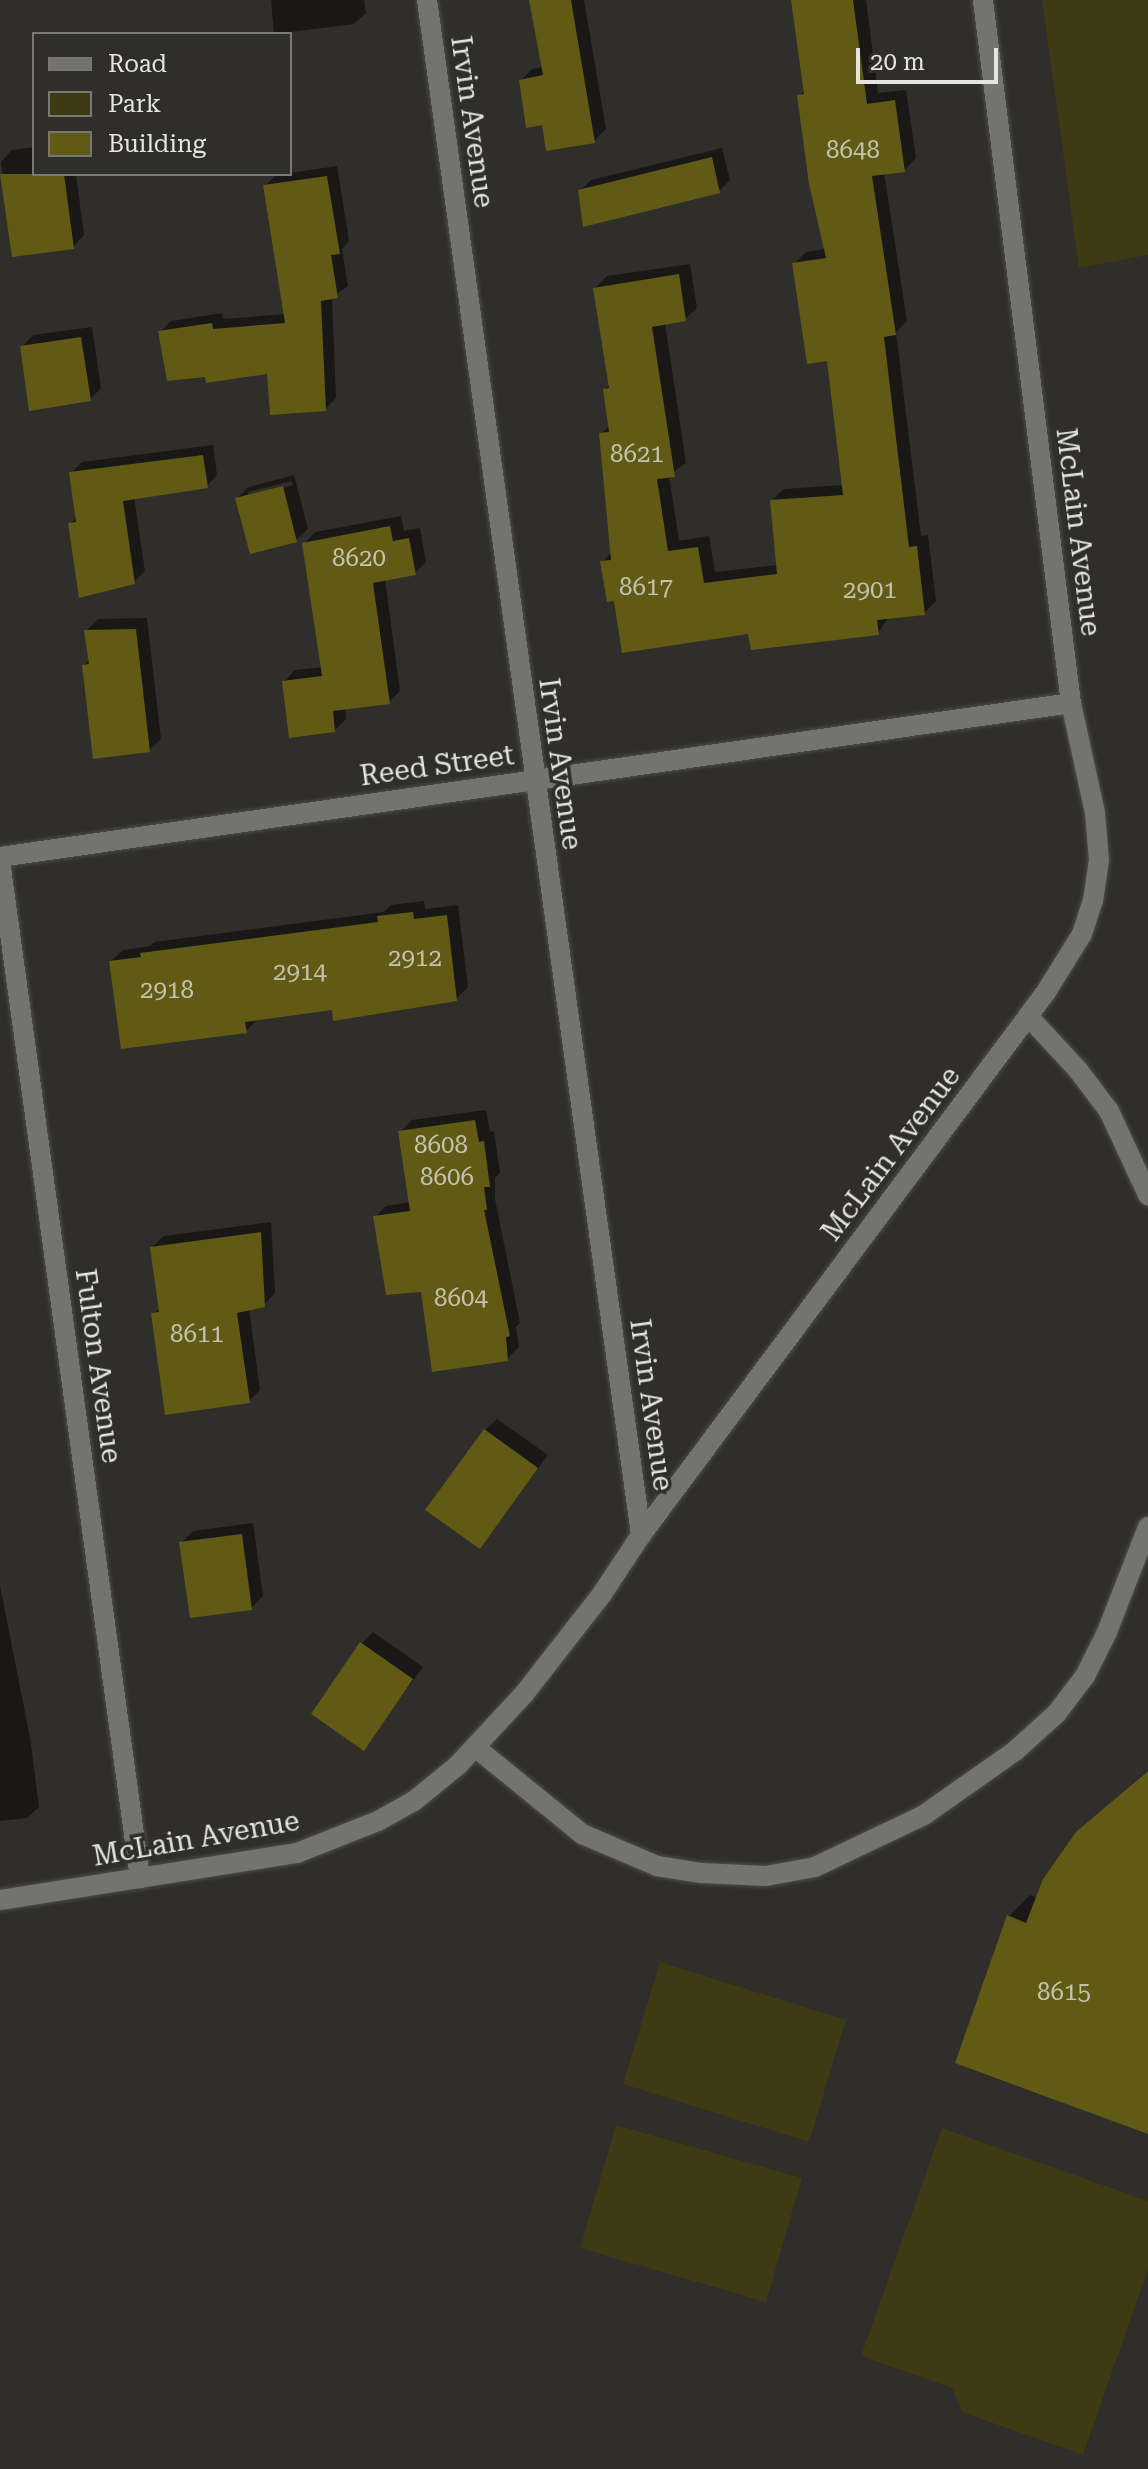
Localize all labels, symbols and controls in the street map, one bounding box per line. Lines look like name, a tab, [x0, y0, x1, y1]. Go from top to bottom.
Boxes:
legend	[32, 32, 292, 176]
scale bar	[860, 32, 1002, 82]
street label: Irvin Avenue	[443, 34, 501, 210]
text: 20 m	[870, 48, 925, 76]
text: Road	[108, 50, 167, 78]
text: Park	[108, 90, 161, 118]
text: Building	[108, 130, 206, 158]
house number: 8648	[826, 137, 880, 165]
street label: McLain Avenue	[1049, 426, 1107, 638]
house number: 8621	[610, 441, 664, 469]
house number: 8620	[332, 545, 386, 573]
house number: 8617	[619, 574, 673, 602]
house number: 2901	[843, 577, 897, 605]
street label: Irvin Avenue	[531, 676, 589, 852]
street label: Reed Street	[358, 739, 516, 793]
house number: 2912	[388, 945, 442, 973]
house number: 2914	[273, 959, 327, 987]
house number: 2918	[140, 977, 194, 1005]
street label: McLain Avenue	[815, 1060, 967, 1248]
house number: 8608	[414, 1132, 468, 1160]
house number: 8606	[420, 1164, 474, 1192]
street label: Fulton Avenue	[68, 1267, 128, 1465]
house number: 8604	[434, 1285, 488, 1313]
street label: Irvin Avenue	[622, 1317, 680, 1493]
house number: 8611	[170, 1321, 224, 1349]
street label: McLain Avenue	[90, 1804, 302, 1874]
house number: 8615	[1037, 1979, 1091, 2007]

